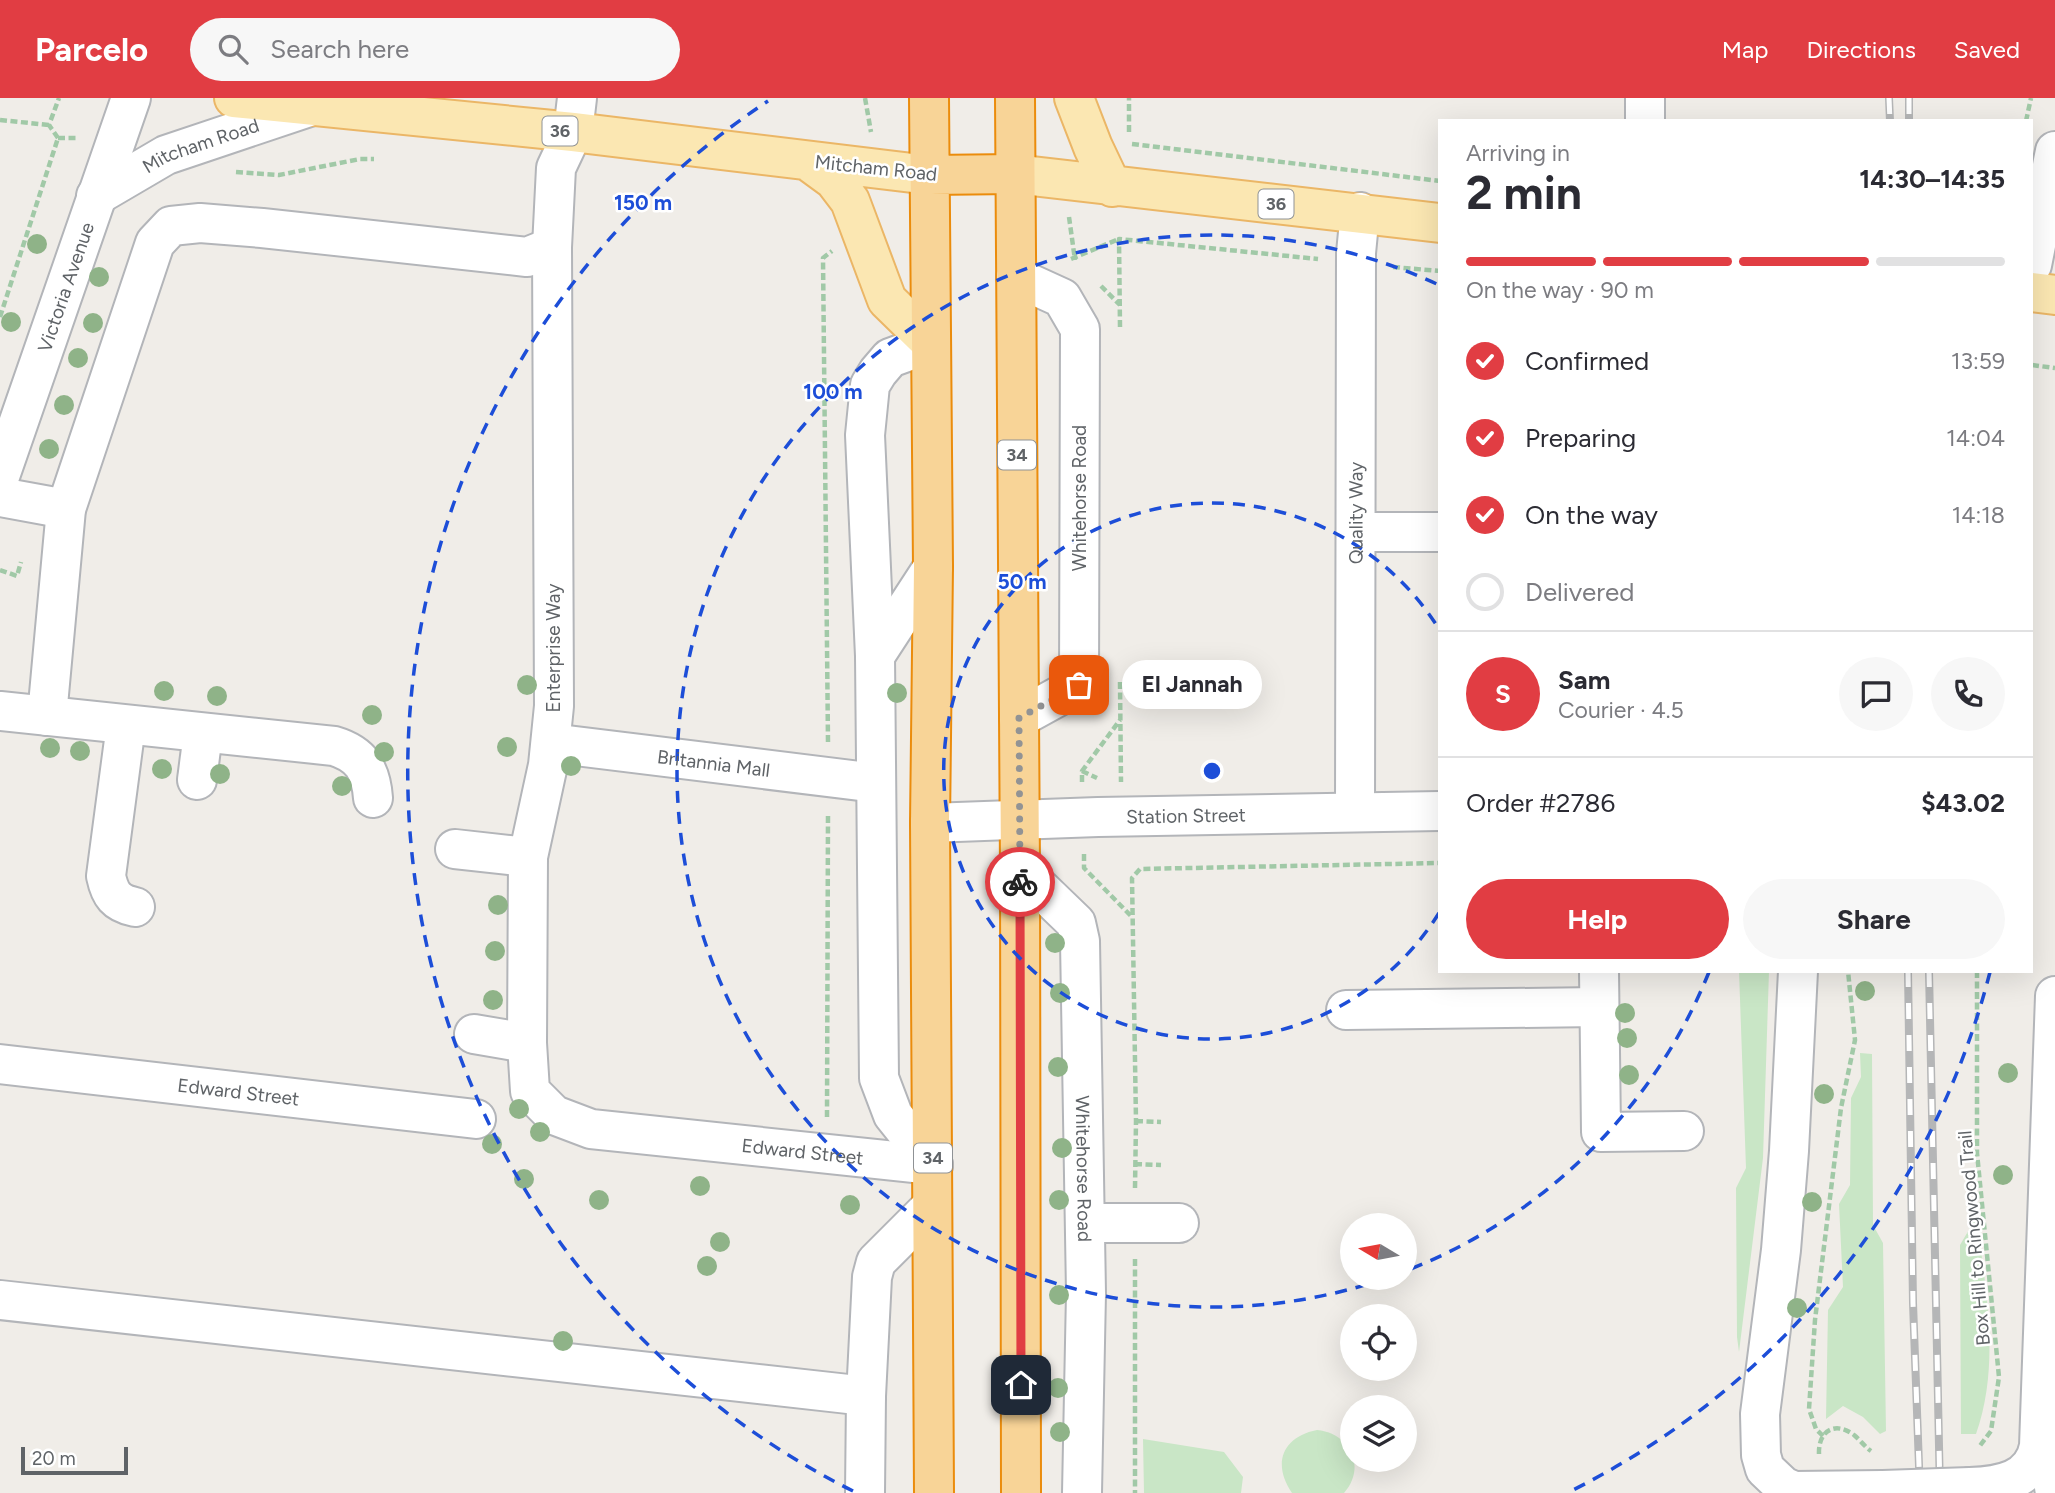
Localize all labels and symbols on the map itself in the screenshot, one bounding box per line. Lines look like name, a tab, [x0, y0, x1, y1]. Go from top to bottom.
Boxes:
street label: Mitcham Road	[138, 113, 262, 178]
road number: 36	[542, 116, 578, 146]
street label: Mitcham Road	[814, 150, 938, 186]
text: 150 m	[614, 190, 672, 215]
road number: 36	[1258, 190, 1294, 218]
street label: Victoria Avenue	[32, 219, 99, 355]
text: 100 m	[803, 379, 863, 404]
street label: Whitehorse Road	[1068, 425, 1091, 571]
road number: 34	[998, 440, 1036, 470]
street label: Quality Way	[1344, 462, 1367, 564]
text: 50 m	[997, 569, 1047, 594]
street label: Enterprise Way	[542, 584, 565, 712]
pin	[1049, 655, 1109, 715]
callout: El Jannah	[1121, 660, 1261, 710]
street label: Britannia Mall	[656, 745, 772, 781]
centre of rings	[1200, 759, 1224, 783]
street label: Station Street	[1126, 803, 1246, 828]
courier	[985, 847, 1055, 917]
street label: Edward Street	[176, 1073, 300, 1110]
street label: Whitehorse Road	[1071, 1095, 1097, 1242]
street label: Box Hill to Ringwood Trail	[1953, 1130, 1995, 1346]
street label: Edward Street	[741, 1133, 865, 1169]
road number: 34	[914, 1143, 952, 1172]
north arrow	[1340, 1213, 1418, 1290]
pin	[991, 1355, 1051, 1415]
scale bar	[21, 1444, 128, 1476]

